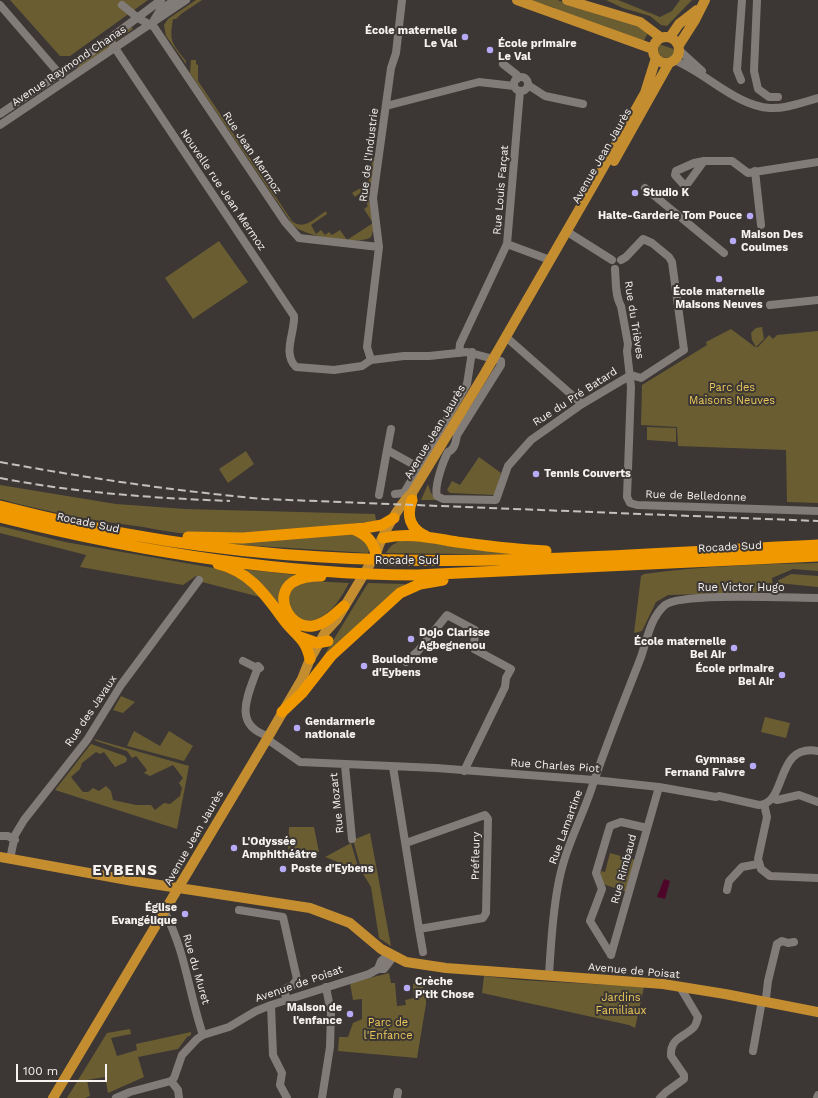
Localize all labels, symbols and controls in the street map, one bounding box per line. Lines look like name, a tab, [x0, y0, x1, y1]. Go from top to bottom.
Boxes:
street label: Avenue Raymond Chanas	[9, 23, 129, 109]
place label: École maternelle Le Val	[365, 24, 457, 50]
marker: École maternelle Le Val	[460, 32, 470, 42]
place label: École primaire Le Val	[498, 37, 577, 63]
marker: École primaire Le Val	[485, 45, 495, 55]
street label: Avenue Jean Jaurès	[569, 106, 635, 206]
street label: Rue de l'Industrie	[357, 107, 381, 203]
street label: Rue Jean Mermoz	[220, 109, 284, 197]
street label: Nouvelle rue Jean Mermoz	[177, 127, 269, 253]
street label: Rue Louis Farçat	[491, 145, 511, 235]
place label: Studio K	[643, 186, 689, 200]
marker: Studio K	[630, 188, 640, 198]
place label: Halte-Garderie Tom Pouce	[598, 209, 742, 223]
marker: Halte-Garderie Tom Pouce	[745, 211, 755, 221]
place label: Maison Des Coulmes	[741, 228, 803, 254]
marker: Maison Des Coulmes	[728, 236, 738, 246]
marker: École maternelle Maisons Neuves	[714, 274, 724, 284]
street label: Rue du Trièves	[621, 280, 647, 360]
place label: École maternelle Maisons Neuves	[673, 285, 765, 311]
street label: Rue du Pré Batard	[530, 365, 620, 429]
park label: Parc des Maisons Neuves	[689, 381, 775, 407]
street label: Avenue Jean Jaurès	[402, 383, 468, 481]
place label: Tennis Couverts	[544, 467, 631, 481]
marker: Tennis Couverts	[531, 469, 541, 479]
street label: Rue de Belledonne	[645, 488, 747, 504]
street label: Rocade Sud	[55, 510, 121, 536]
street label: Rocade Sud	[698, 539, 762, 555]
street label: Rocade Sud	[375, 554, 439, 568]
street label: Rue Victor Hugo	[698, 581, 784, 595]
place label: Dojo Clarisse Agbegnenou	[419, 626, 490, 652]
marker: Dojo Clarisse Agbegnenou	[406, 634, 416, 644]
place label: École maternelle Bel Air	[634, 635, 726, 661]
marker: École maternelle Bel Air	[729, 643, 739, 653]
place label: Boulodrome d'Eybens	[372, 653, 438, 679]
marker: Boulodrome d'Eybens	[359, 661, 369, 671]
place label: École primaire Bel Air	[695, 662, 774, 688]
marker: École primaire Bel Air	[777, 670, 787, 680]
street label: Rue des Javaux	[62, 673, 120, 749]
place label: Gendarmerie nationale	[305, 715, 375, 741]
marker: Gendarmerie nationale	[292, 723, 302, 733]
place label: Gymnase Fernand Faivre	[665, 753, 745, 779]
street label: Rue Charles Piot	[510, 756, 600, 776]
marker: Gymnase Fernand Faivre	[748, 761, 758, 771]
street label: Rue Mozart	[327, 772, 347, 834]
street label: Avenue Jean Jaurès	[161, 788, 227, 888]
street label: Rue Lamartine	[546, 788, 586, 866]
street label: Préfleury	[469, 832, 483, 880]
street label: Rue Rimbaud	[608, 833, 640, 905]
place label: L'Odyssée Amphithéâtre	[242, 835, 317, 861]
marker: L'Odyssée Amphithéâtre	[229, 843, 239, 853]
district label: EYBENS	[92, 862, 158, 880]
place label: Poste d'Eybens	[291, 862, 374, 876]
marker: Poste d'Eybens	[278, 864, 288, 874]
place label: Église Evangélique	[112, 901, 177, 927]
marker: Église Evangélique	[180, 909, 190, 919]
street label: Rue du Muret	[180, 932, 212, 1006]
street label: Avenue de Poisat	[587, 960, 681, 982]
street label: Avenue de Poisat	[253, 963, 345, 1005]
place label: Crèche P'tit Chose	[415, 975, 474, 1001]
marker: Crèche P'tit Chose	[402, 983, 412, 993]
park label: Jardins Familiaux	[596, 991, 646, 1017]
place label: Maison de l'enfance	[287, 1001, 342, 1027]
marker: Maison de l'enfance	[345, 1009, 355, 1019]
park label: Parc de l'Enfance	[364, 1016, 412, 1042]
scale bar	[18, 1056, 109, 1082]
text: 100 m	[23, 1064, 58, 1078]

